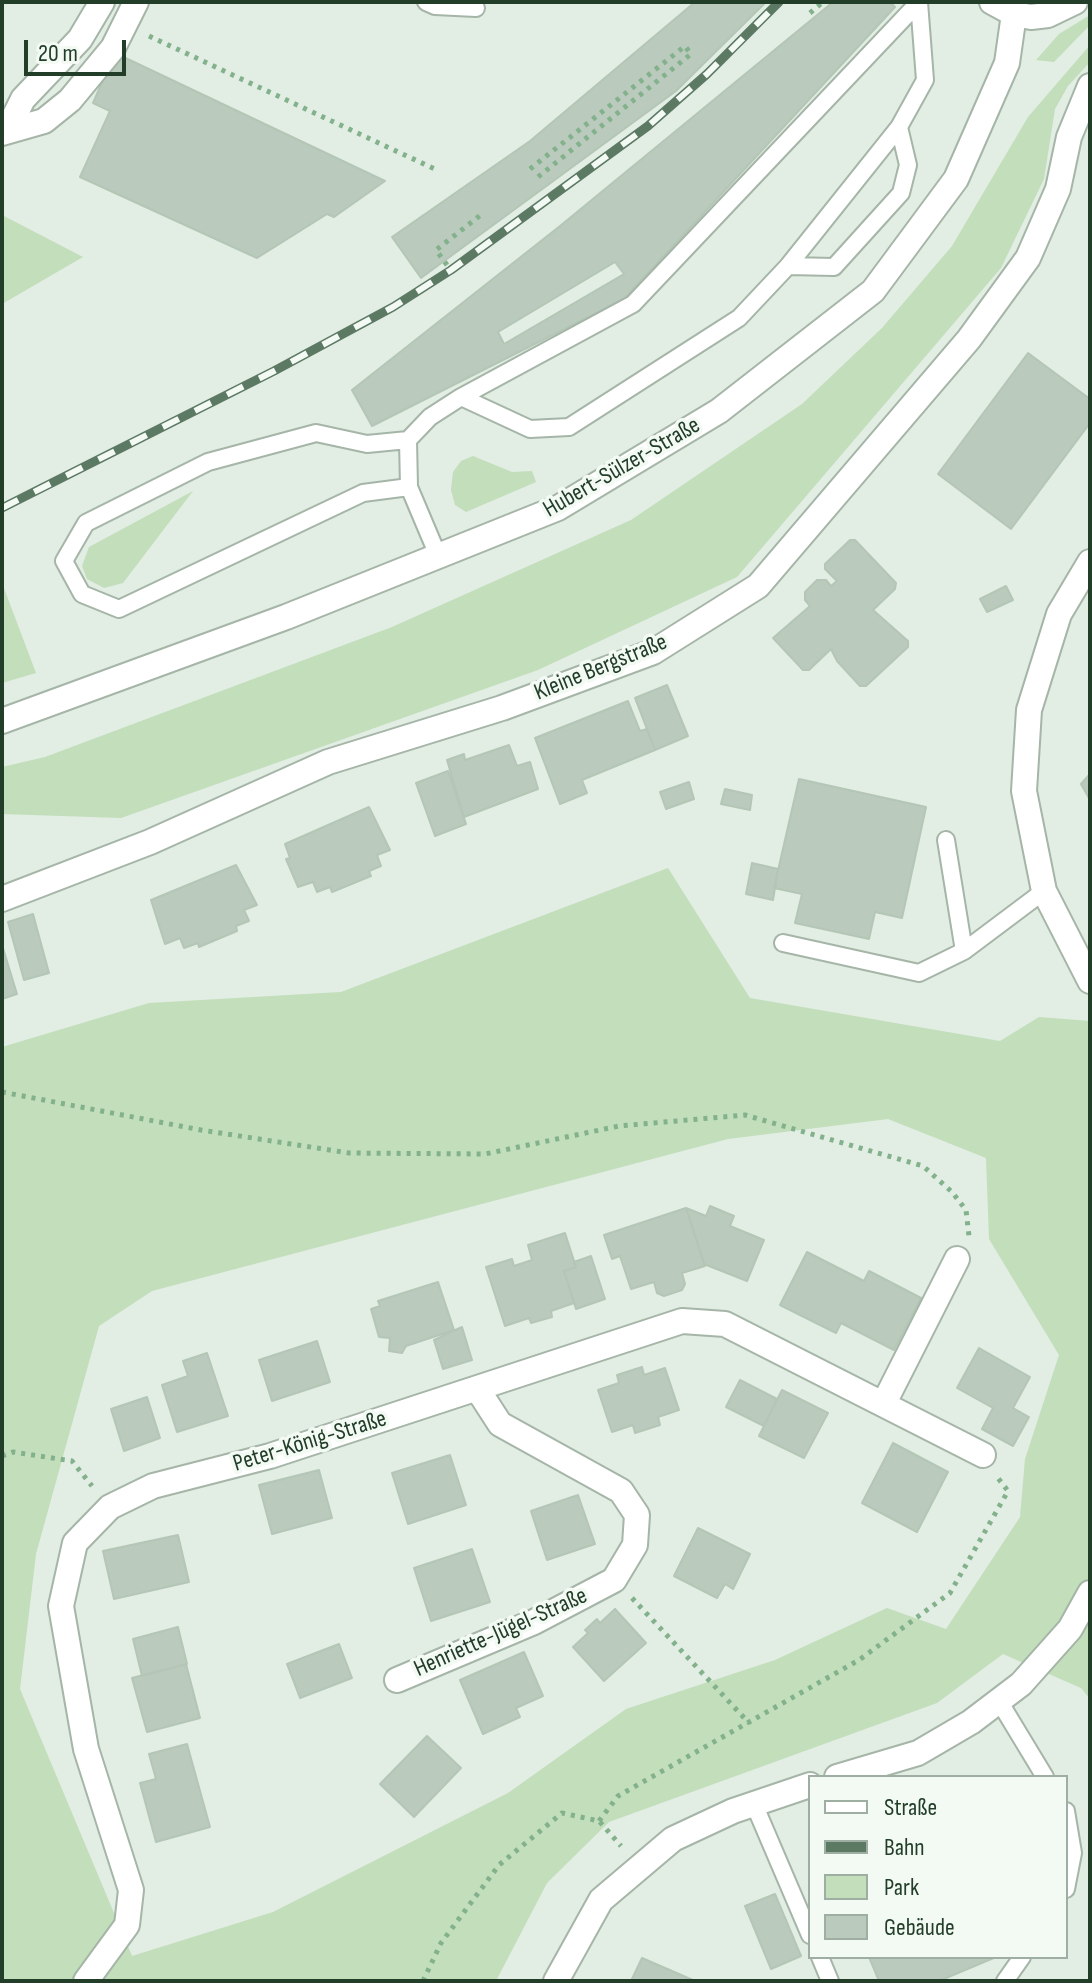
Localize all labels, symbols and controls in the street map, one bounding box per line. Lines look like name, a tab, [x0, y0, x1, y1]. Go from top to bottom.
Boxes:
scale bar	[28, 24, 130, 74]
text: 20 m	[38, 39, 78, 68]
street label: Hubert-Sülzer-Straße	[539, 412, 705, 524]
street label: Kleine Bergstraße	[530, 628, 672, 708]
street label: Peter-König-Straße	[230, 1405, 390, 1479]
street label: Henriette-Jügel-Straße	[410, 1582, 592, 1684]
legend	[808, 1775, 1068, 1959]
text: Straße	[884, 1793, 937, 1822]
text: Bahn	[884, 1833, 925, 1862]
text: Park	[884, 1873, 919, 1902]
text: Gebäude	[884, 1913, 955, 1942]

